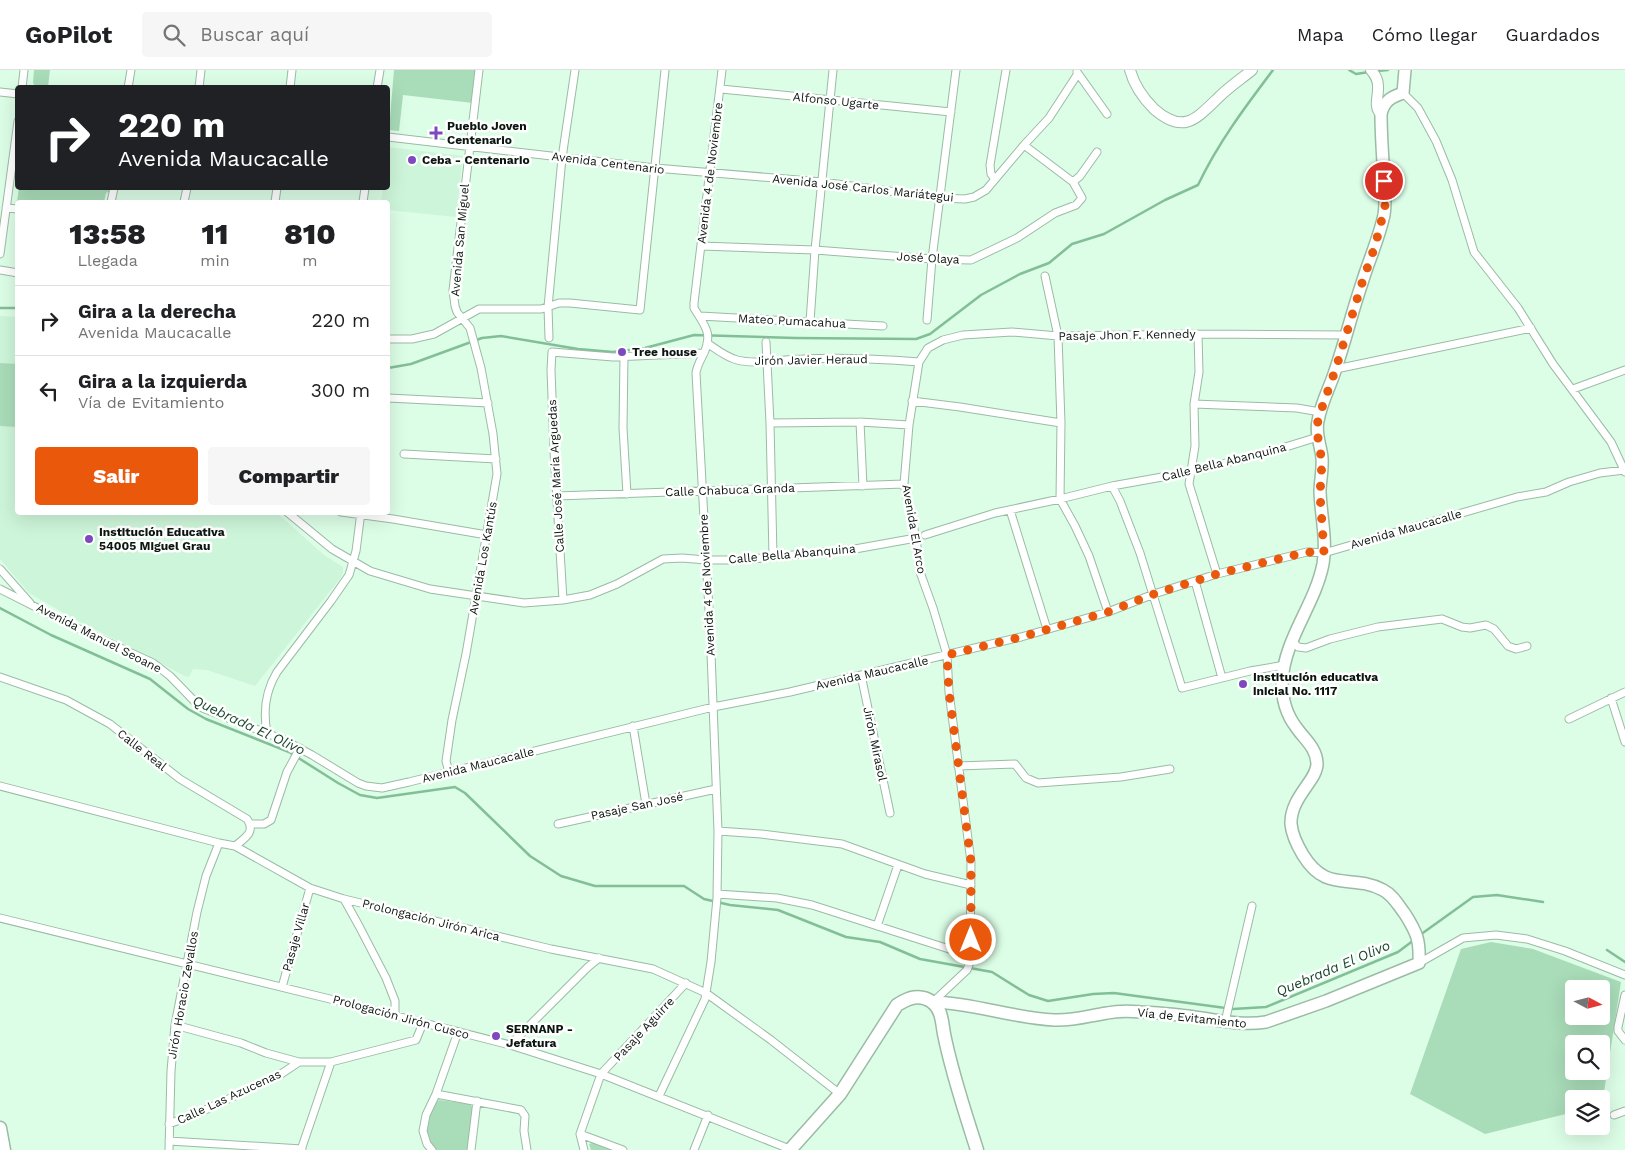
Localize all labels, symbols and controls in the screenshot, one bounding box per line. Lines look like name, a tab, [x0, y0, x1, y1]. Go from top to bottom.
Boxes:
search box	[142, 12, 492, 57]
text: GoPilot	[25, 21, 112, 49]
icon: search	[160, 21, 188, 49]
text: Buscar aquí	[200, 23, 309, 46]
text: Mapa	[1297, 24, 1344, 45]
text: Cómo llegar	[1372, 24, 1478, 45]
text: Guardados	[1506, 24, 1600, 45]
street label: Alfonso Ugarte	[792, 90, 880, 112]
street label: Avenida 4 de Noviembre	[694, 101, 726, 244]
text: 220 m	[118, 104, 225, 146]
icon: right	[35, 105, 100, 170]
place label: Pueblo Joven Centenario	[447, 119, 527, 147]
marker: Pueblo Joven Centenario	[429, 126, 443, 140]
text: Avenida Maucacalle	[118, 146, 329, 171]
street label: Avenida Centenario	[551, 149, 665, 177]
place label: Ceba - Centenario	[422, 153, 530, 167]
marker: Ceba - Centenario	[406, 154, 418, 166]
pin	[1363, 160, 1405, 202]
icon: arrive	[1370, 167, 1398, 195]
street label: Avenida José Carlos Mariátegui	[772, 172, 954, 204]
street label: Avenida San Miguel	[448, 183, 472, 297]
text: 13:58	[69, 216, 146, 251]
text: 11	[202, 216, 228, 251]
text: 810	[284, 216, 336, 251]
street label: José Olaya	[896, 249, 960, 267]
text: Llegada	[77, 251, 138, 270]
text: min	[200, 251, 230, 270]
text: m	[302, 251, 317, 270]
text: Gira a la derecha	[78, 300, 236, 323]
icon: right	[35, 307, 63, 335]
text: 220 m	[311, 309, 370, 332]
street label: Mateo Pumacahua	[738, 311, 847, 331]
text: Avenida Maucacalle	[78, 323, 231, 342]
street label: Pasaje Jhon F. Kennedy	[1058, 327, 1196, 343]
place label: Tree house	[632, 345, 697, 359]
marker: Tree house	[616, 346, 628, 358]
street label: Jirón Javier Heraud	[754, 352, 868, 368]
text: Gira a la izquierda	[78, 370, 247, 393]
icon: left	[35, 377, 63, 405]
text: 300 m	[311, 379, 370, 402]
text: Vía de Evitamiento	[78, 393, 224, 412]
street label: Calle José María Arguedas	[545, 399, 567, 553]
street label: Calle Bella Abanquina	[1160, 440, 1288, 484]
button: Salir	[35, 447, 198, 505]
button: Compartir	[208, 447, 370, 505]
street label: Calle Chabuca Granda	[665, 481, 795, 499]
street label: Avenida El Arco	[899, 483, 929, 575]
street label: Avenida Los Kantús	[466, 500, 500, 616]
street label: Avenida Maucacalle	[1349, 506, 1463, 552]
street label: Avenida 4 de Noviembre	[696, 514, 718, 656]
place label: Institución Educativa 54005 Miguel Grau	[99, 525, 225, 553]
marker: Institución Educativa 54005 Miguel Grau	[83, 533, 95, 545]
street label: Calle Bella Abanquina	[728, 541, 856, 567]
street label: Avenida Manuel Seoane	[34, 600, 164, 676]
street label: Avenida Maucacalle	[814, 653, 930, 693]
place label: Institución educativa inicial No. 1117	[1253, 670, 1378, 698]
marker: Institución educativa inicial No. 1117	[1237, 678, 1249, 690]
water label: Quebrada El Olivo	[190, 692, 308, 758]
street label: Jirón Mirasol	[860, 706, 890, 783]
street label: Calle Real	[115, 726, 170, 774]
street label: Avenida Maucacalle	[420, 744, 536, 786]
street label: Pasaje San José	[589, 789, 685, 823]
street label: Prolongación Jirón Arica	[361, 896, 502, 944]
street label: Pasaje Villar	[279, 901, 313, 973]
position arrow	[944, 913, 996, 965]
street label: Jirón Horacio Zevallos	[165, 930, 201, 1060]
water label: Quebrada El Olivo	[1274, 937, 1392, 999]
north arrow	[1565, 980, 1610, 1025]
map controls	[1565, 980, 1610, 1135]
street label: Prologación Jirón Cusco	[331, 992, 471, 1042]
street label: Pasaje Aguirre	[611, 994, 677, 1064]
street label: Vía de Evitamiento	[1137, 1005, 1247, 1031]
place label: SERNANP - Jefatura	[506, 1022, 573, 1050]
marker: SERNANP - Jefatura	[490, 1030, 502, 1042]
button: search	[1565, 1035, 1610, 1080]
street label: Calle Las Azucenas	[175, 1067, 283, 1127]
button: layers	[1565, 1090, 1610, 1135]

